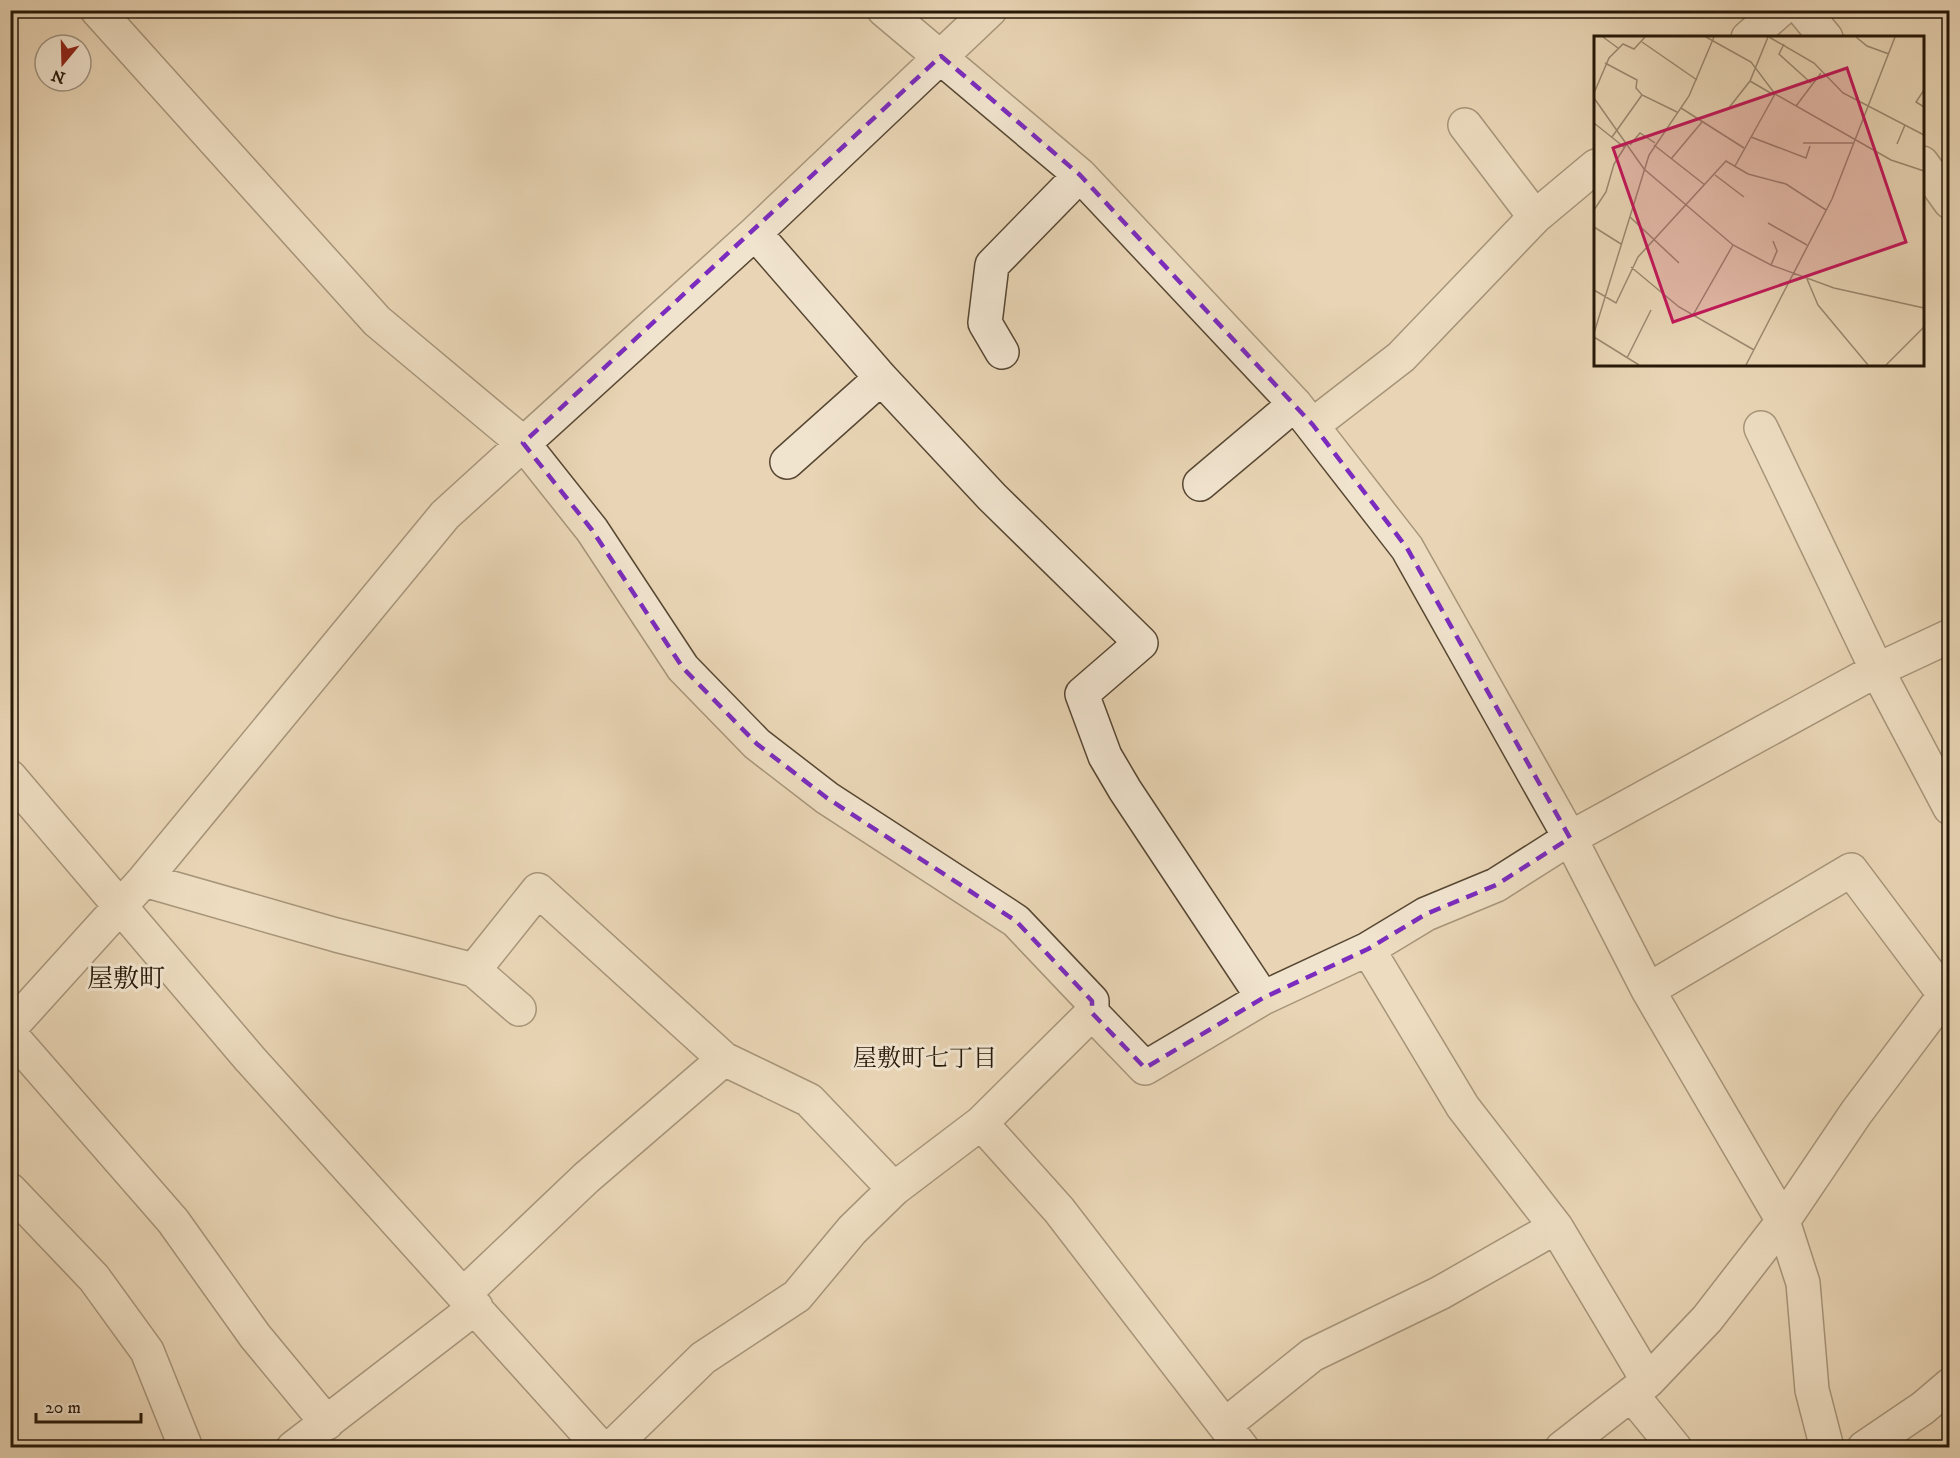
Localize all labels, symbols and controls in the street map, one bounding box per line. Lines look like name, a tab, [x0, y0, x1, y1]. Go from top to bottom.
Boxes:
north arrow	[33, 33, 93, 93]
inset map	[1594, 36, 1924, 366]
text: N	[49, 65, 68, 88]
district label: 屋敷町	[87, 963, 165, 996]
district label: 屋敷町七丁目	[853, 1044, 997, 1074]
scale bar	[36, 1386, 141, 1424]
text: 20 m	[45, 1397, 81, 1419]

